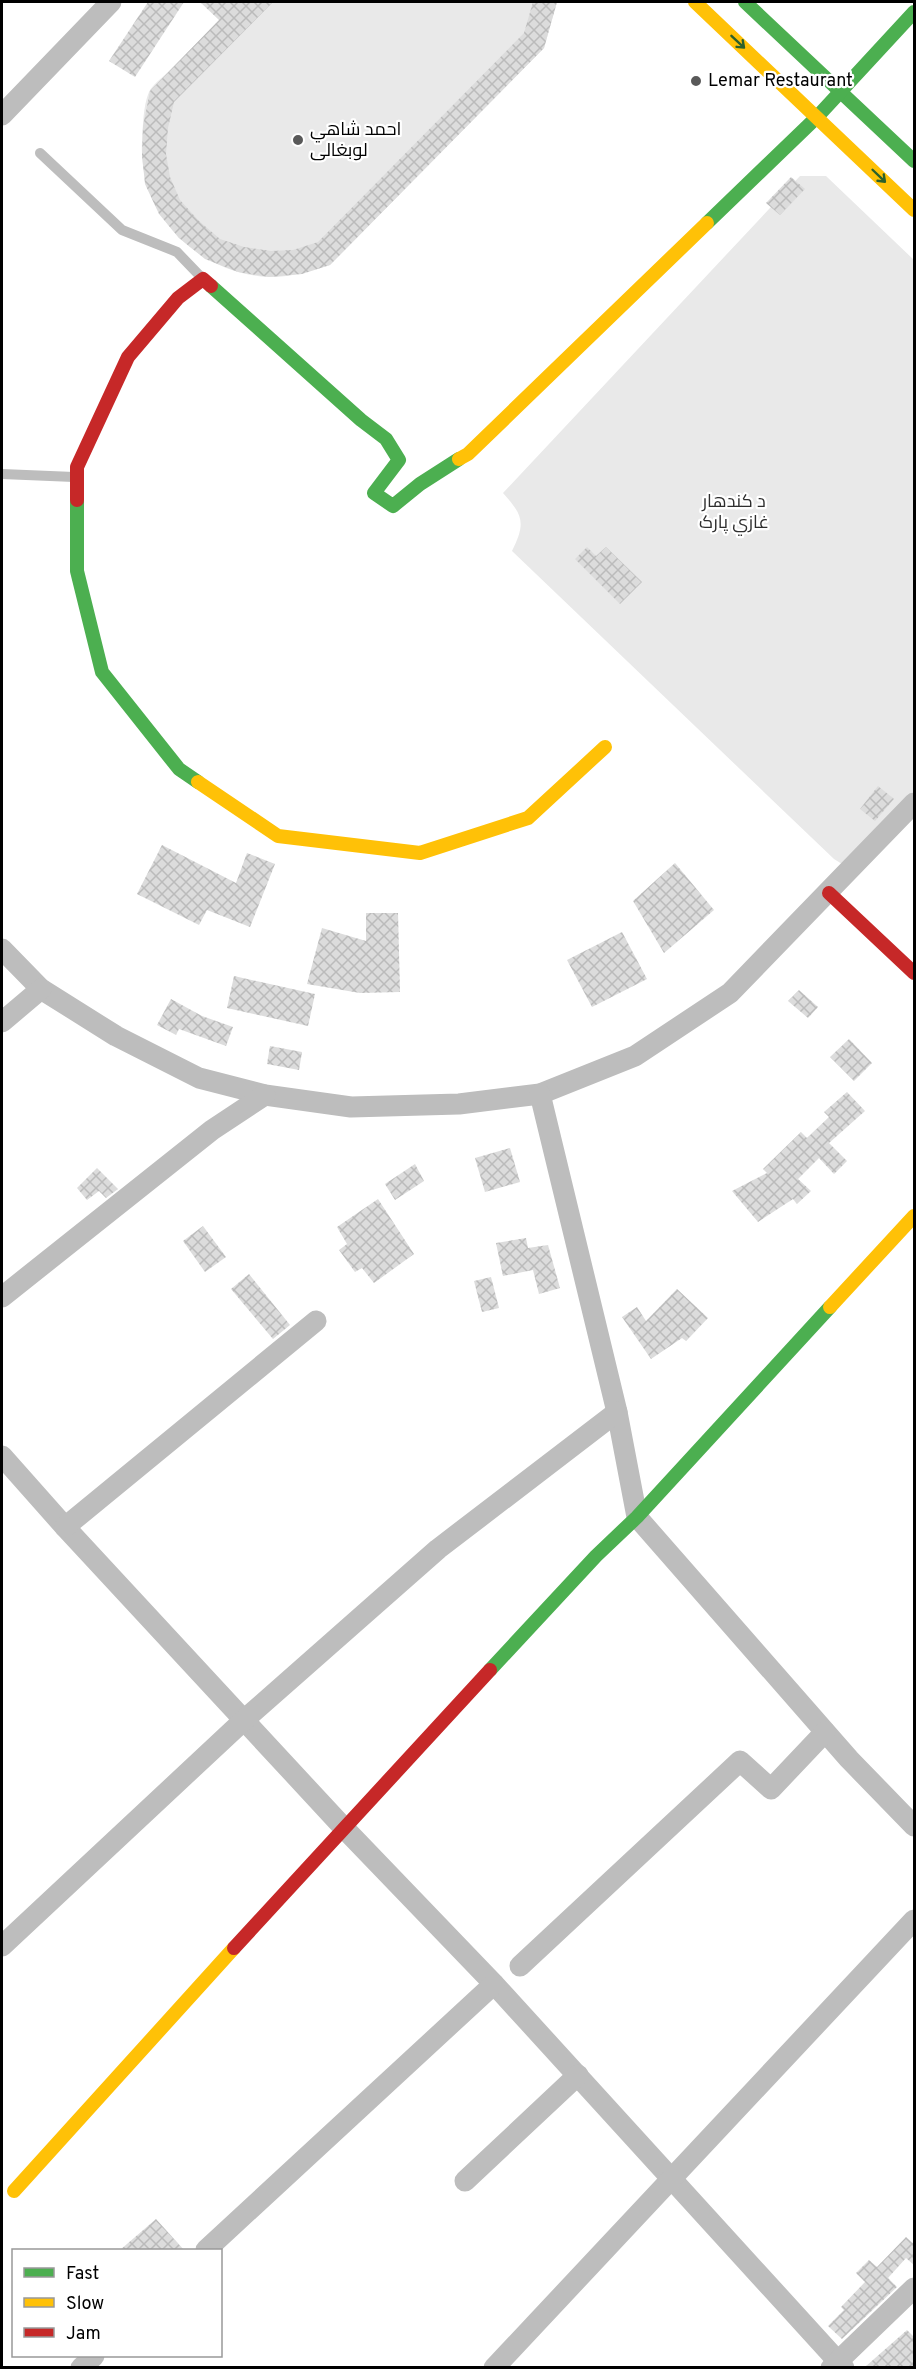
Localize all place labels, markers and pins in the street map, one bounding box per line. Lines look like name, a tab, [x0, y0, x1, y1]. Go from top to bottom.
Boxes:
place label: Lemar Restaurant	[708, 70, 853, 93]
marker: Lemar Restaurant	[689, 74, 703, 88]
place label: احمد شاهي لوبغالی	[310, 119, 401, 163]
marker: احمد شاهي لوبغالی	[291, 133, 305, 147]

